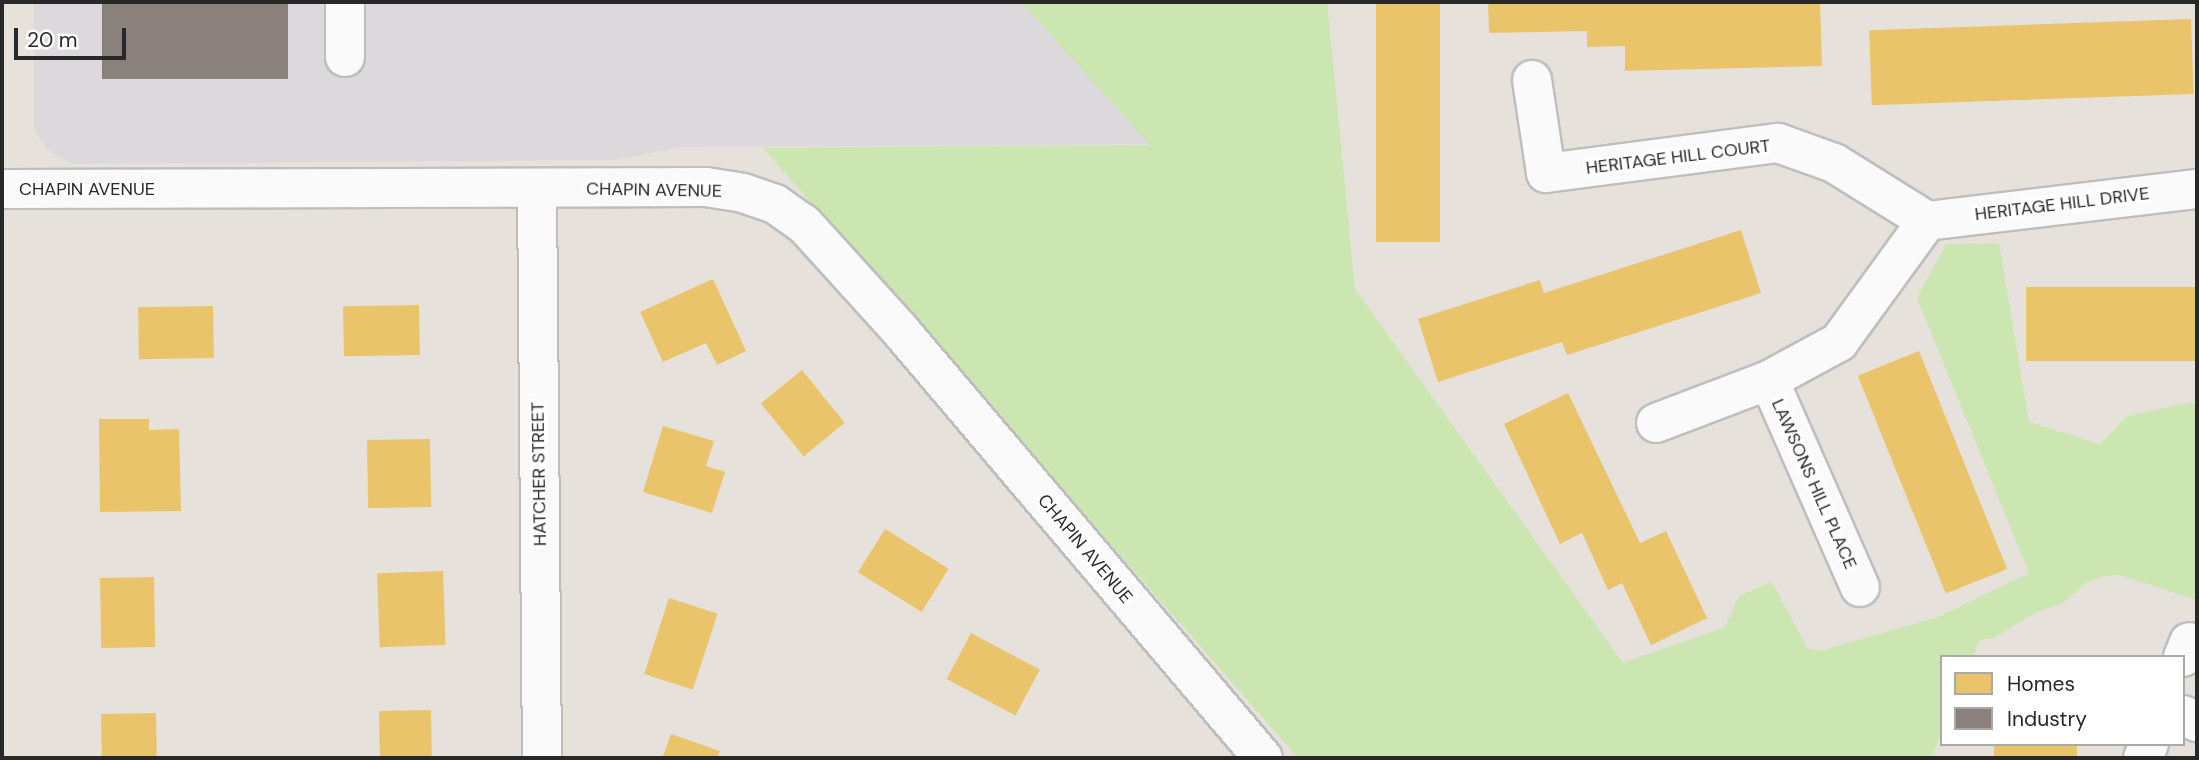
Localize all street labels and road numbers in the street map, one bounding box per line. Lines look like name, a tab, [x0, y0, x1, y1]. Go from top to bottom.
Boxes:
street label: HERITAGE HILL COURT	[1585, 135, 1771, 179]
street label: CHAPIN AVENUE	[19, 178, 155, 200]
street label: CHAPIN AVENUE	[586, 178, 722, 202]
street label: HERITAGE HILL DRIVE	[1974, 183, 2150, 225]
street label: LAWSONS HILL PLACE	[1767, 396, 1861, 572]
street label: HATCHER STREET	[527, 402, 551, 546]
street label: CHAPIN AVENUE	[1033, 490, 1137, 608]

